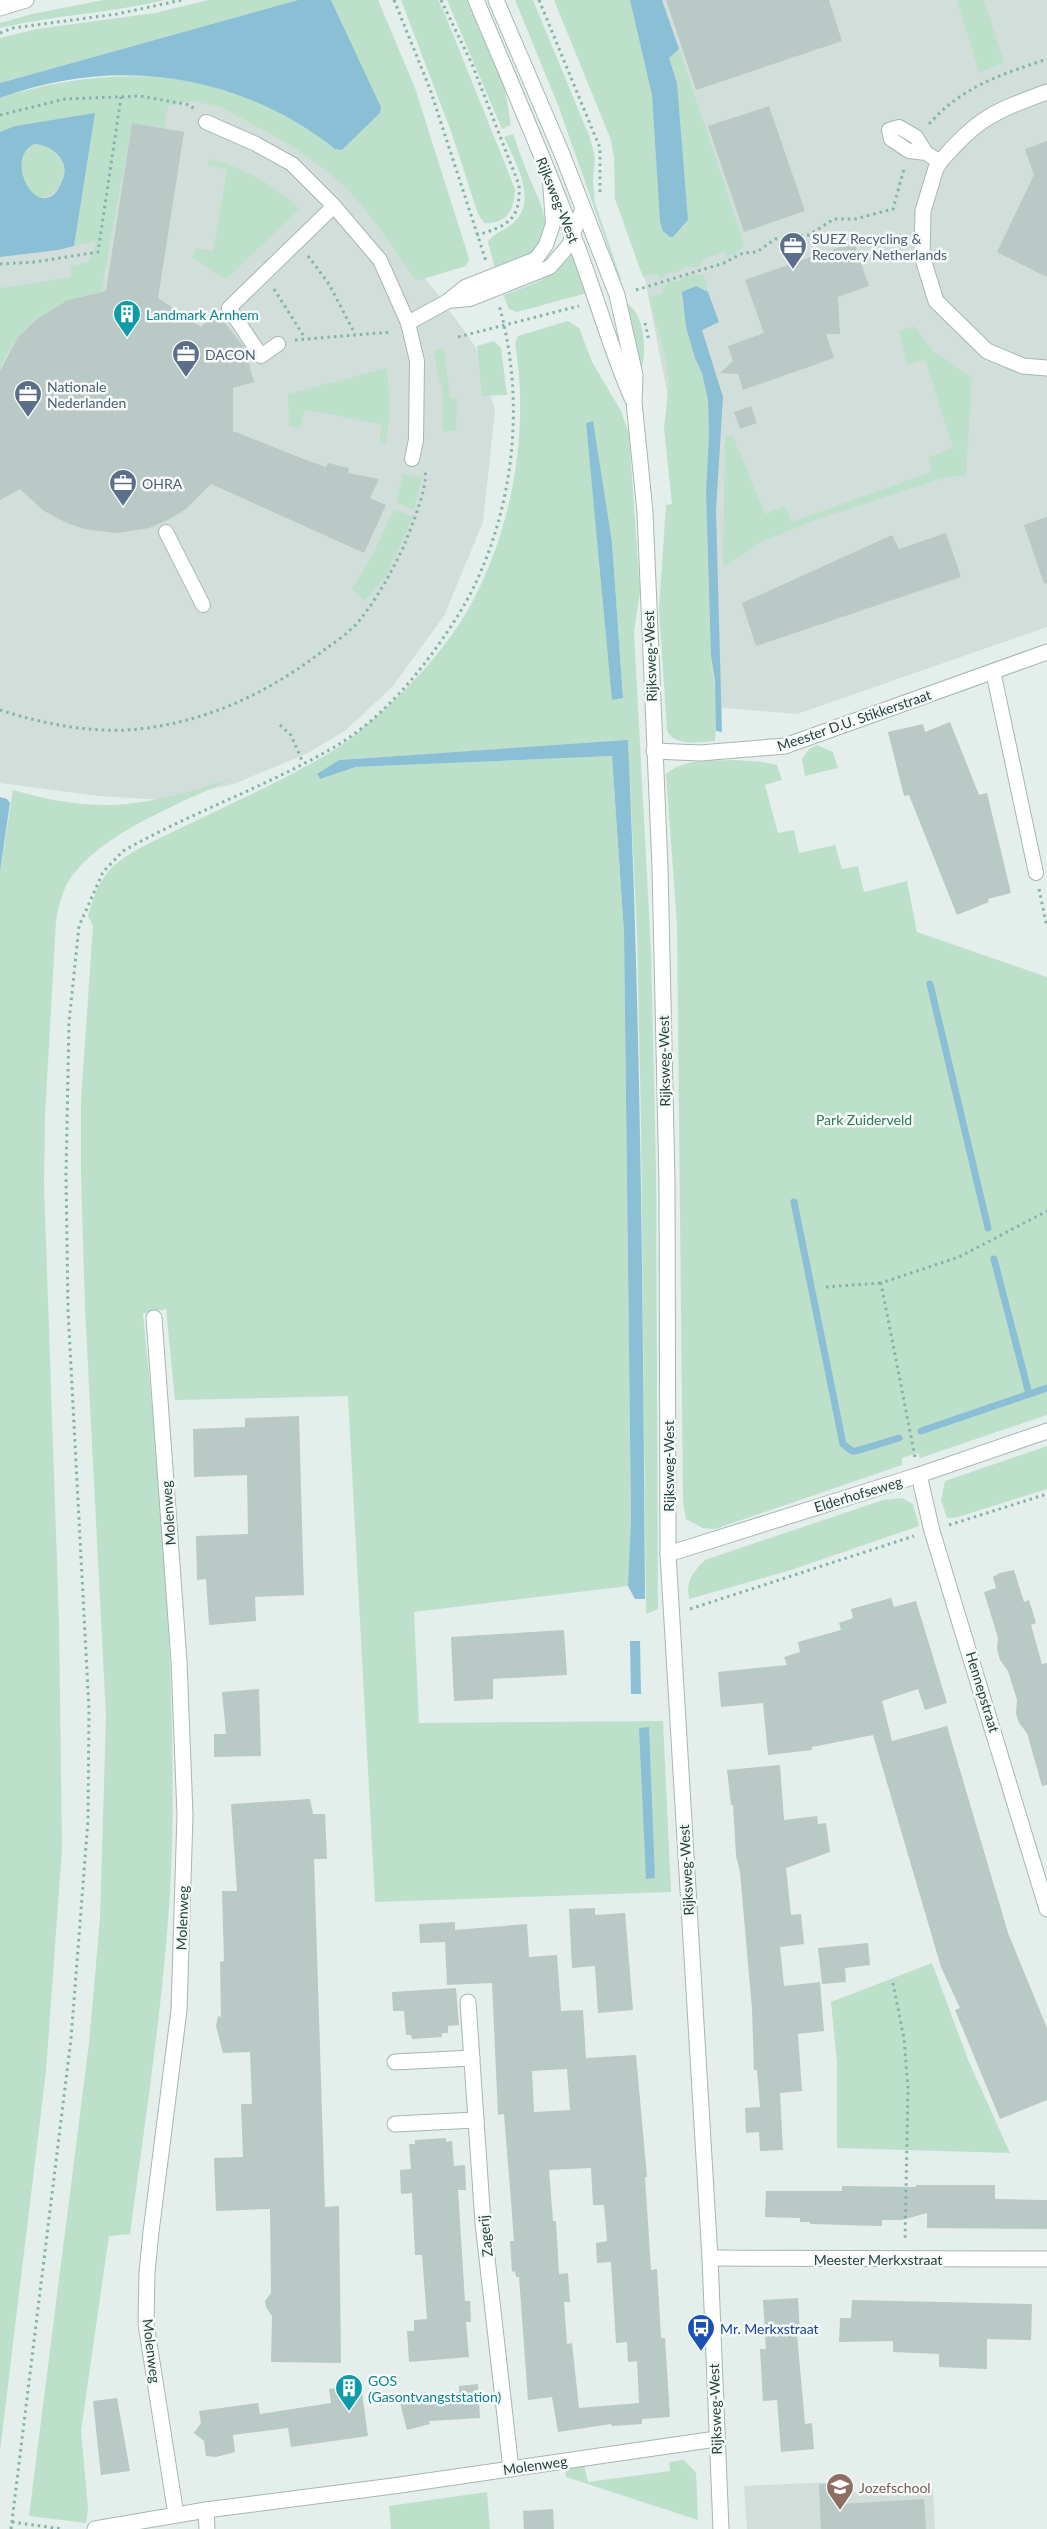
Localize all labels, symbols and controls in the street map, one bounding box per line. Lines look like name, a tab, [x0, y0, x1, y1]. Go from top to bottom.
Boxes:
street label: Rijksweg-West	[533, 154, 583, 246]
place label: SUEZ Recycling & Recovery Netherlands	[812, 230, 947, 263]
office icon: SUEZ Recycling & Recovery Netherlands	[778, 231, 808, 270]
building icon: Landmark Arnhem	[112, 299, 142, 338]
place label: Landmark Arnhem	[146, 306, 259, 323]
office icon: DACON	[171, 339, 201, 378]
place label: DACON	[205, 346, 256, 363]
place label: Nationale Nederlanden	[47, 378, 126, 411]
office icon: Nationale Nederlanden	[13, 379, 43, 418]
office icon: OHRA	[108, 468, 138, 507]
place label: OHRA	[142, 475, 183, 492]
street label: Rijksweg-West	[640, 610, 660, 702]
street label: Meester D.U. Stikkerstraat	[775, 686, 933, 754]
street label: Rijksweg-West	[655, 1015, 673, 1107]
park label: Park Zuiderveld	[816, 1111, 912, 1128]
street label: Rijksweg-West	[660, 1420, 677, 1512]
street label: Elderhofseweg	[812, 1473, 904, 1515]
street label: Molenweg	[157, 1480, 179, 1546]
street label: Hennepstraat	[963, 1650, 1003, 1734]
street label: Rijksweg-West	[675, 1824, 697, 1916]
street label: Molenweg	[172, 1885, 192, 1951]
street label: Zagerij	[474, 2214, 496, 2258]
street label: Meester Merkxstraat	[814, 2251, 942, 2268]
bus stop icon: Mr. Merkxstraat	[686, 2313, 716, 2352]
street label: Molenweg	[140, 2318, 164, 2384]
place label: Mr. Merkxstraat	[720, 2320, 819, 2337]
street label: Rijksweg-West	[705, 2363, 725, 2455]
place label: GOS (Gasontvangststation)	[368, 2372, 502, 2405]
building icon: GOS (Gasontvangststation)	[334, 2373, 364, 2412]
street label: Molenweg	[502, 2452, 568, 2478]
school or university icon: Jozefschool	[825, 2472, 855, 2511]
place label: Jozefschool	[859, 2479, 931, 2496]

